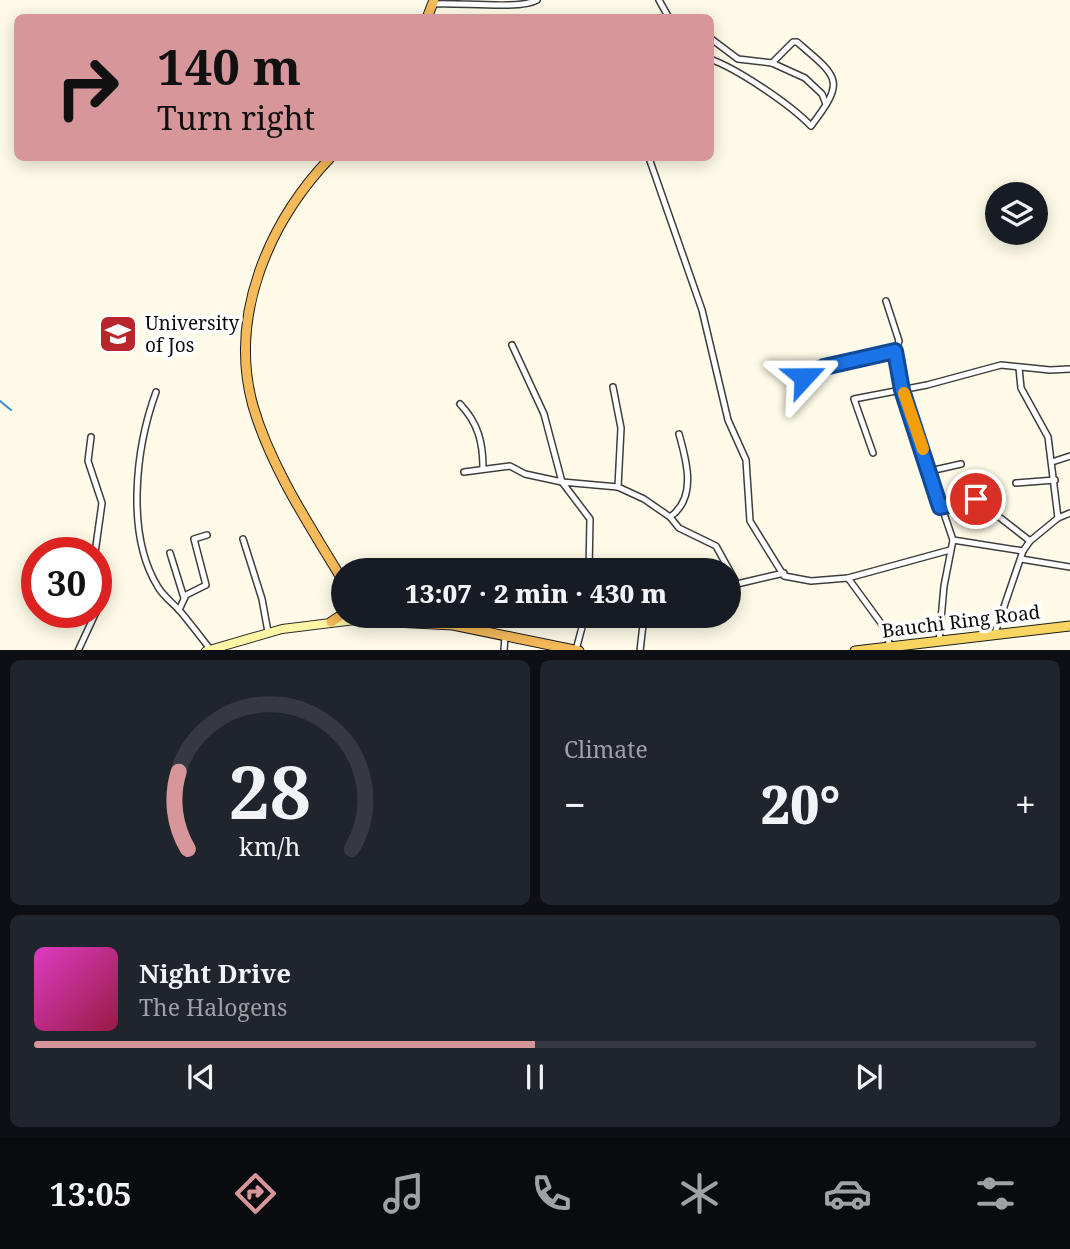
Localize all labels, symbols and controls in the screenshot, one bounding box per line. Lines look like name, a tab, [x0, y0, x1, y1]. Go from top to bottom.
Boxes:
text: 140 m	[157, 33, 301, 99]
icon: right	[42, 42, 133, 133]
text: Turn right	[157, 96, 315, 139]
map controls	[985, 182, 1048, 245]
button: layers	[985, 182, 1048, 245]
place label: University of Jos	[145, 310, 239, 358]
school or university icon: University of Jos	[97, 313, 139, 355]
position arrow	[767, 340, 841, 414]
pin	[946, 469, 1006, 529]
icon: arrive	[957, 480, 995, 518]
speed limit sign: 30	[21, 537, 112, 628]
text: 13:07 · 2 min · 430 m	[405, 575, 667, 611]
street label: Bauchi Ring Road	[880, 598, 1042, 644]
text: Climate	[564, 733, 648, 765]
text: 28	[229, 741, 311, 840]
text: 20°	[760, 768, 840, 839]
text: −	[564, 778, 586, 830]
text: +	[1015, 778, 1036, 830]
text: km/h	[239, 828, 301, 862]
text: Night Drive	[139, 955, 291, 991]
text: The Halogens	[139, 991, 287, 1023]
icon: previous	[182, 1058, 220, 1096]
icon: pause	[516, 1058, 554, 1096]
icon: next	[850, 1058, 888, 1096]
icon: directions	[231, 1169, 280, 1218]
icon: music	[379, 1169, 428, 1218]
icon: phone	[527, 1169, 576, 1218]
icon: climate	[675, 1169, 724, 1218]
icon: car	[823, 1169, 872, 1218]
icon: filters	[971, 1169, 1020, 1218]
text: 13:05	[50, 1172, 132, 1215]

